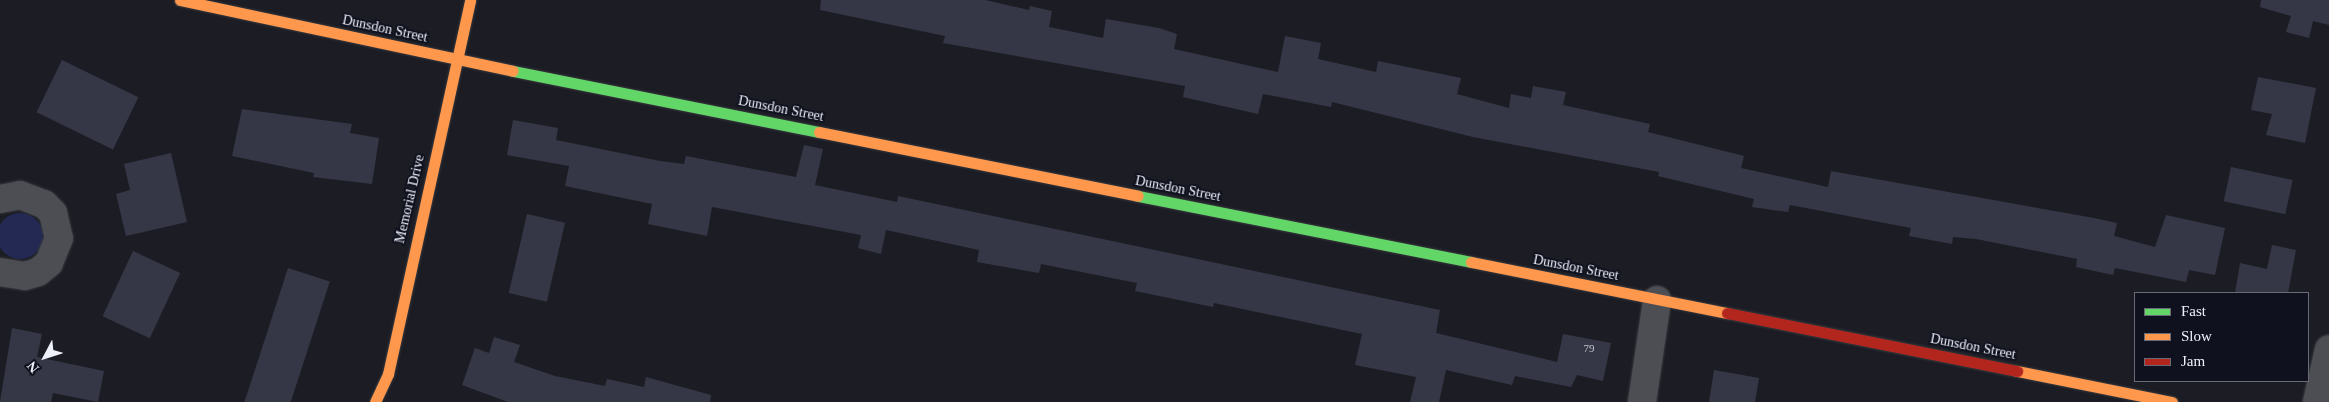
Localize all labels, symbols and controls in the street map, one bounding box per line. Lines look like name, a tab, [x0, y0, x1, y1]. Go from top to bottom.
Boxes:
street label: Dunsdon Street	[341, 12, 429, 46]
street label: Dunsdon Street	[737, 92, 825, 126]
street label: Memorial Drive	[392, 153, 428, 245]
street label: Dunsdon Street	[1134, 172, 1222, 206]
street label: Dunsdon Street	[1532, 251, 1620, 285]
legend	[2134, 292, 2309, 382]
text: Fast	[2181, 303, 2206, 319]
text: Slow	[2181, 328, 2212, 344]
street label: Dunsdon Street	[1929, 330, 2017, 364]
north arrow	[20, 332, 70, 382]
house number: 79	[1584, 341, 1595, 355]
text: Jam	[2181, 353, 2205, 369]
text: N	[24, 358, 42, 376]

